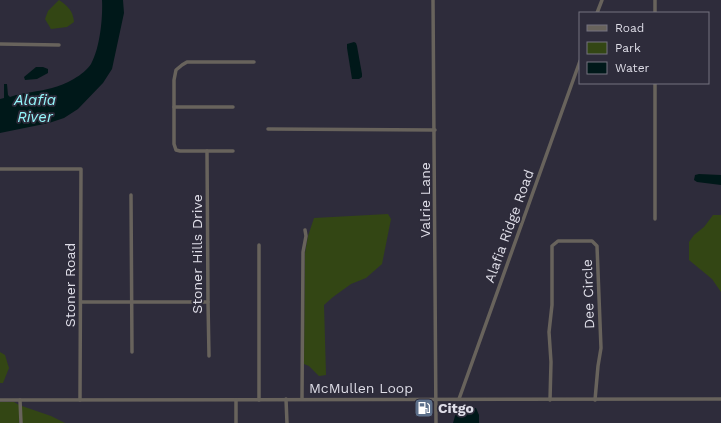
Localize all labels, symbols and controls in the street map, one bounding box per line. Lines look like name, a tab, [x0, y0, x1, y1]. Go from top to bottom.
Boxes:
legend	[579, 12, 709, 84]
text: Road	[615, 21, 644, 35]
text: Park	[615, 41, 641, 55]
text: Water	[615, 61, 650, 75]
water label: Alafia River	[13, 91, 56, 126]
street label: Valrie Lane	[417, 162, 433, 238]
street label: Alafia Ridge Road	[481, 167, 537, 285]
street label: Stoner Hills Drive	[189, 194, 205, 314]
street label: Stoner Road	[62, 243, 78, 327]
street label: Dee Circle	[579, 259, 597, 329]
street label: McMullen Loop	[309, 380, 413, 396]
fuel station icon: Citgo	[413, 397, 435, 419]
place label: Citgo	[438, 400, 474, 416]

